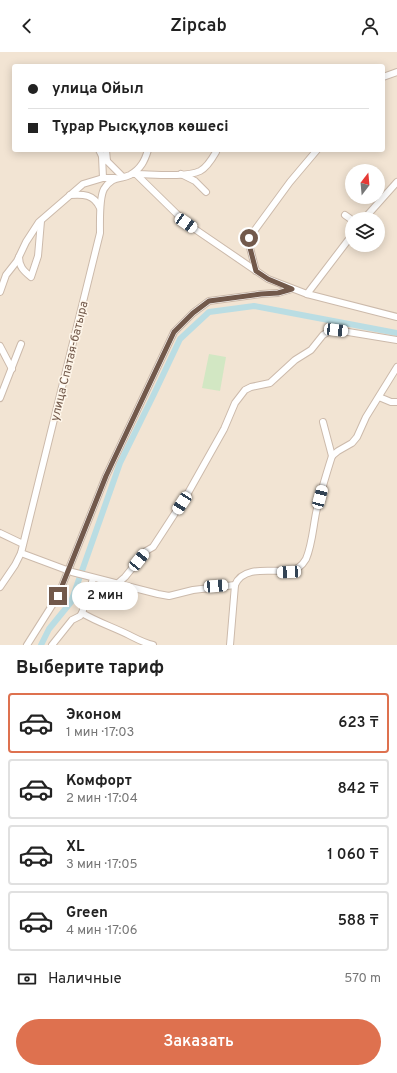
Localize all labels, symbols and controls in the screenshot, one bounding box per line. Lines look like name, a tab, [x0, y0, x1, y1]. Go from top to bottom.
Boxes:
icon: back	[16, 15, 38, 37]
text: Zipcab	[170, 15, 227, 38]
icon: person	[359, 15, 381, 37]
text: улица Ойыл	[52, 80, 144, 99]
text: Тұрар Рысқұлов көшесі	[52, 118, 229, 137]
north arrow	[345, 164, 385, 204]
map controls	[345, 164, 385, 252]
car	[173, 211, 199, 235]
button: layers	[345, 212, 385, 252]
route start	[240, 229, 258, 247]
street label: улица Спатая-батыра	[47, 299, 93, 423]
car	[323, 323, 349, 337]
car	[311, 484, 329, 510]
car	[170, 490, 194, 516]
car	[127, 547, 151, 573]
car	[277, 565, 301, 579]
car	[204, 579, 228, 593]
callout: 2 мин	[72, 582, 138, 610]
route end	[49, 587, 67, 605]
text: 2 мин	[87, 588, 123, 604]
text: Выберите тариф	[16, 657, 164, 680]
icon: car	[18, 705, 54, 741]
text: Эконом	[66, 706, 121, 725]
text: 623 ₸	[338, 714, 379, 733]
text: 1 мин · 17:03	[66, 725, 134, 741]
icon: car	[18, 771, 54, 807]
text: Комфорт	[66, 772, 132, 791]
text: 842 ₸	[338, 780, 379, 799]
text: 2 мин · 17:04	[66, 791, 138, 807]
icon: car	[18, 837, 54, 873]
text: XL	[66, 838, 84, 857]
text: 1 060 ₸	[327, 846, 379, 865]
text: 3 мин · 17:05	[66, 857, 138, 873]
icon: car	[18, 903, 54, 939]
text: Green	[66, 904, 108, 923]
text: 588 ₸	[338, 912, 379, 931]
text: 4 мин · 17:06	[66, 923, 138, 939]
icon: cash	[16, 968, 38, 990]
text: Наличные	[48, 970, 122, 989]
text: 570 m	[344, 971, 381, 987]
button: Заказать	[16, 1019, 381, 1065]

